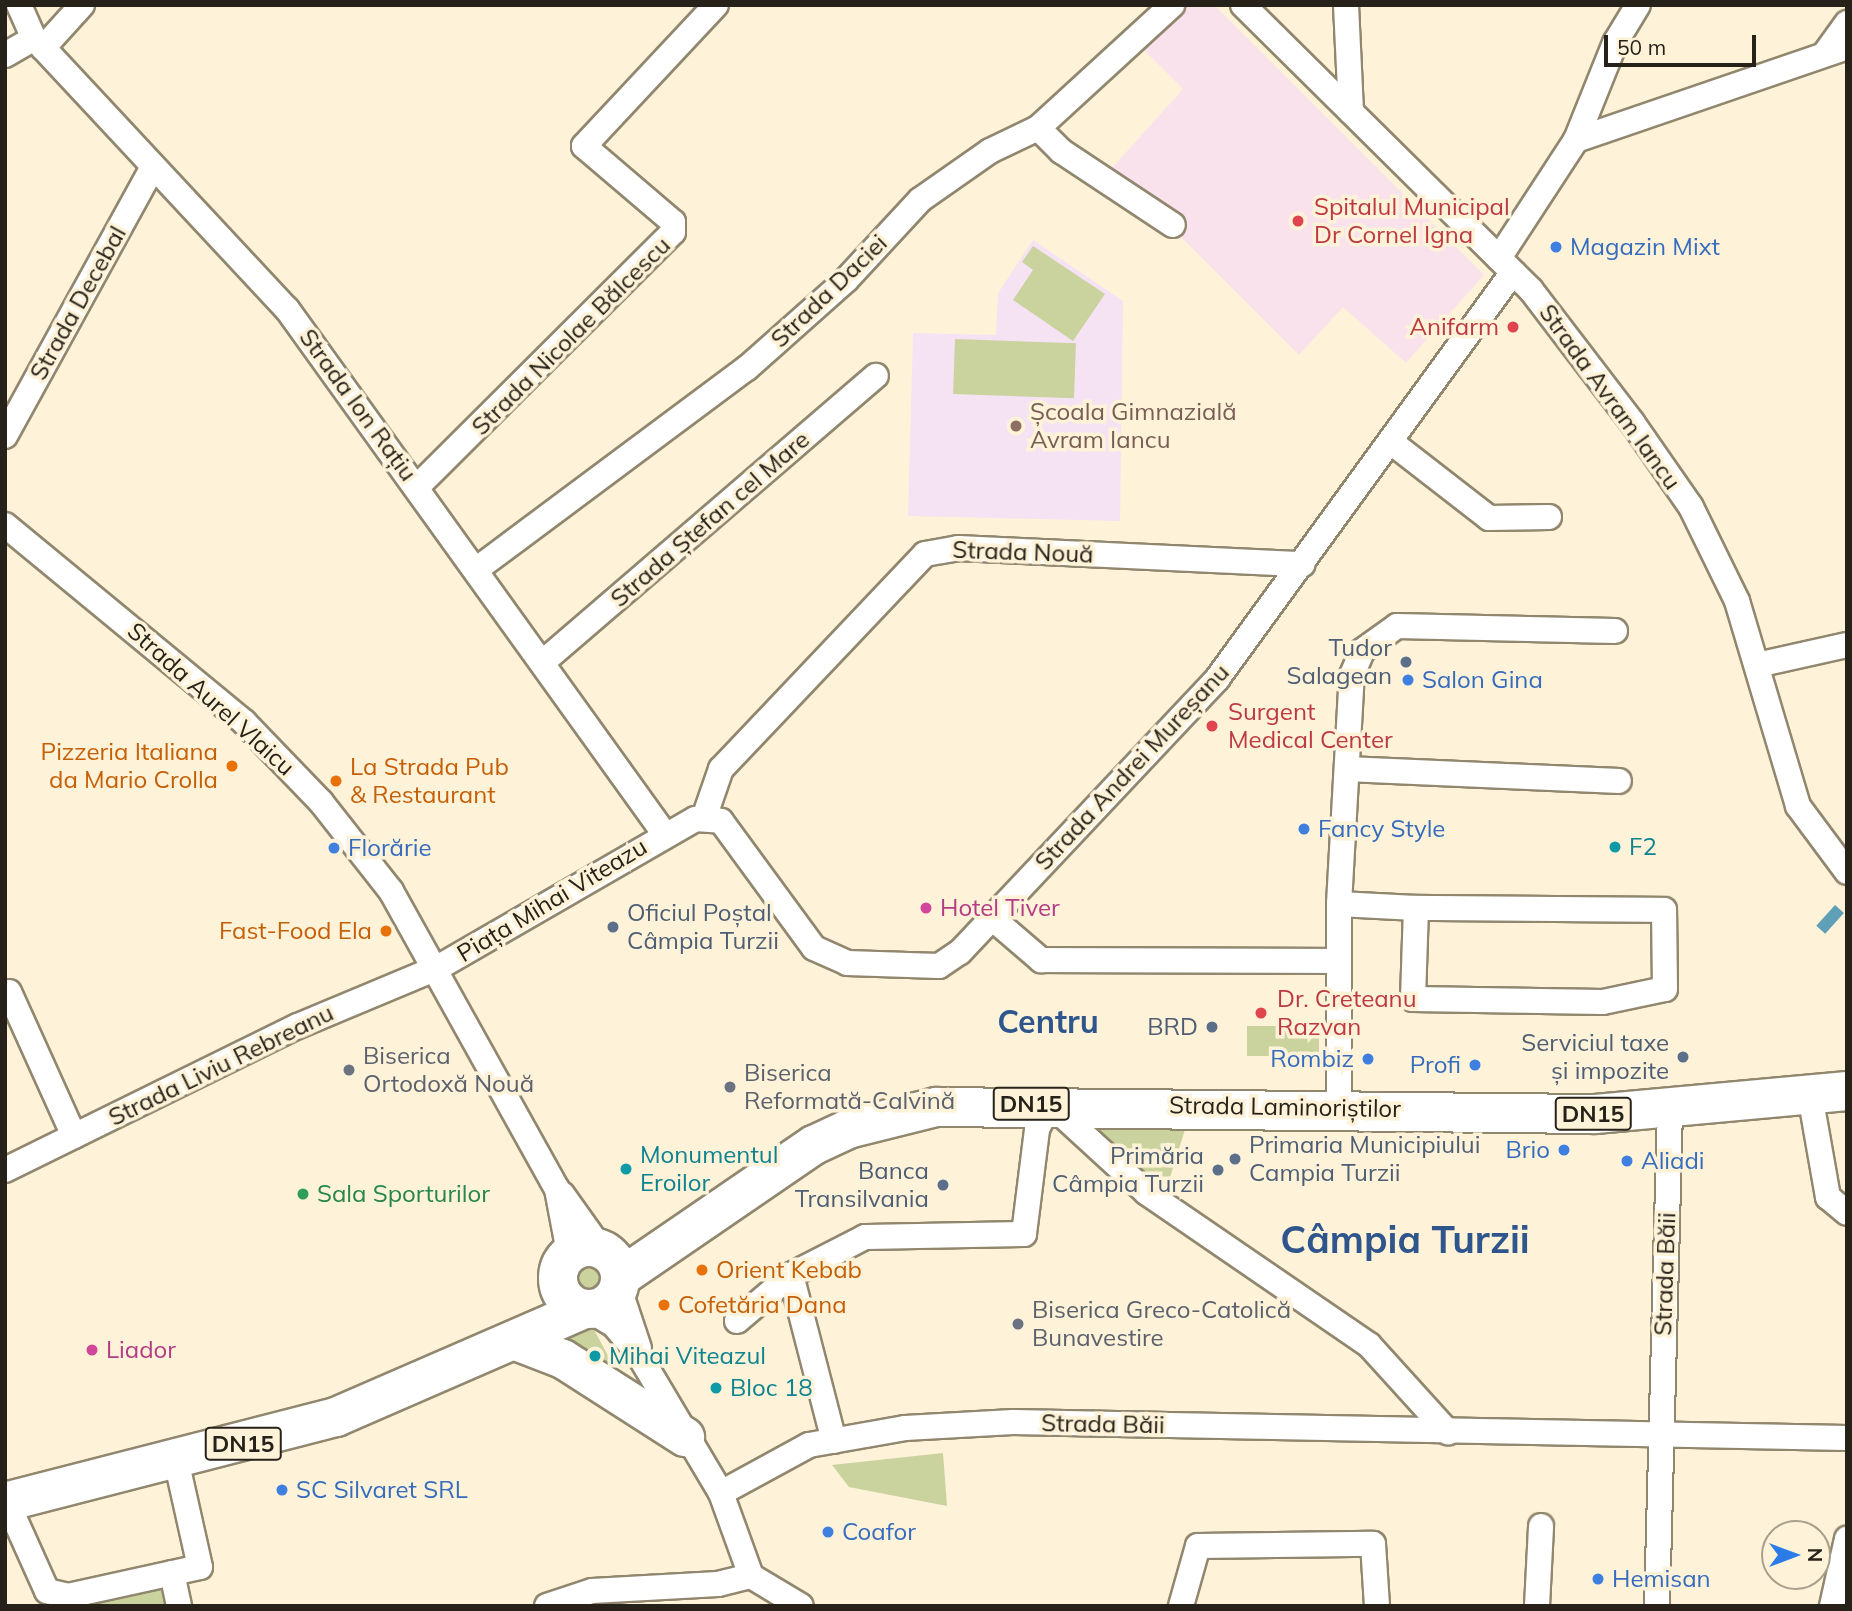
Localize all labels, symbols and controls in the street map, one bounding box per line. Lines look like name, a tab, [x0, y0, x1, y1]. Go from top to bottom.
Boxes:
scale bar	[1607, 21, 1759, 65]
text: 50 m	[1617, 34, 1666, 60]
place label: Spitalul Municipal Dr Cornel Igna	[1314, 193, 1510, 249]
marker: Spitalul Municipal Dr Cornel Igna	[1288, 211, 1308, 231]
street label: Strada Decebal	[24, 221, 132, 385]
street label: Strada Daciei	[765, 229, 893, 353]
street label: Strada Nicolae Bălcescu	[466, 231, 676, 441]
place label: Magazin Mixt	[1570, 233, 1720, 261]
marker: Magazin Mixt	[1548, 239, 1564, 255]
street label: Strada Avram Iancu	[1533, 299, 1687, 495]
place label: Anifarm	[1409, 313, 1499, 341]
marker: Anifarm	[1505, 319, 1521, 335]
street label: Strada Ion Rațiu	[293, 324, 423, 486]
place label: Școala Gimnazială Avram Iancu	[1030, 398, 1237, 454]
marker: Școala Gimnazială Avram Iancu	[1008, 418, 1024, 434]
street label: Strada Ștefan cel Mare	[605, 425, 815, 613]
street label: Strada Nouă	[952, 535, 1094, 569]
street label: Strada Aurel Vlaicu	[122, 616, 300, 782]
place label: Tudor Salagean	[1287, 634, 1392, 690]
marker: Tudor Salagean	[1398, 654, 1414, 670]
street label: Strada Andrei Mureșanu	[1029, 658, 1235, 876]
place label: Salon Gina	[1422, 666, 1543, 694]
marker: Salon Gina	[1400, 672, 1416, 688]
place label: Surgent Medical Center	[1228, 698, 1393, 754]
marker: Surgent Medical Center	[1202, 716, 1222, 736]
place label: Pizzeria Italiana da Mario Crolla	[41, 738, 218, 794]
place label: La Strada Pub & Restaurant	[350, 753, 509, 809]
marker: Pizzeria Italiana da Mario Crolla	[224, 758, 240, 774]
marker: La Strada Pub & Restaurant	[328, 773, 344, 789]
place label: Fancy Style	[1318, 815, 1445, 843]
marker: Fancy Style	[1296, 821, 1312, 837]
street label: Piața Mihai Viteazu	[452, 832, 652, 968]
place label: F2	[1629, 833, 1657, 861]
place label: Florărie	[348, 834, 431, 862]
marker: F2	[1607, 839, 1623, 855]
marker: Florărie	[326, 840, 342, 856]
place label: Hotel Tiver	[940, 894, 1060, 922]
place label: Oficiul Poștal Câmpia Turzii	[627, 899, 779, 955]
marker: Hotel Tiver	[918, 900, 934, 916]
place label: Fast-Food Ela	[219, 917, 372, 945]
marker: Oficiul Poștal Câmpia Turzii	[605, 919, 621, 935]
marker: Fast-Food Ela	[378, 923, 394, 939]
place label: Dr. Creteanu Razvan	[1277, 985, 1417, 1041]
street label: Strada Liviu Rebreanu	[104, 998, 338, 1132]
district label: Centru	[997, 1002, 1099, 1040]
marker: Dr. Creteanu Razvan	[1251, 1003, 1271, 1023]
place label: BRD	[1147, 1013, 1198, 1041]
marker: BRD	[1204, 1019, 1220, 1035]
place label: Serviciul taxe și impozite	[1521, 1029, 1669, 1085]
place label: Biserica Ortodoxă Nouă	[363, 1042, 534, 1098]
place label: Rombiz	[1270, 1045, 1354, 1073]
marker: Serviciul taxe și impozite	[1675, 1049, 1691, 1065]
marker: Rombiz	[1360, 1051, 1376, 1067]
place label: Profi	[1410, 1051, 1461, 1079]
marker: Profi	[1467, 1057, 1483, 1073]
place label: Biserica Reformată-Calvină	[744, 1059, 955, 1115]
marker: Biserica Ortodoxă Nouă	[341, 1062, 357, 1078]
marker: Biserica Reformată-Calvină	[722, 1079, 738, 1095]
road number: DN15	[992, 1084, 1070, 1124]
street label: Strada Laminoriștilor	[1169, 1091, 1401, 1123]
road number: DN15	[1554, 1094, 1632, 1134]
place label: Primaria Municipiului Campia Turzii	[1249, 1131, 1480, 1187]
place label: Brio	[1506, 1136, 1550, 1164]
place label: Monumentul Eroilor	[640, 1141, 778, 1197]
place label: Primăria Câmpia Turzii	[1052, 1142, 1204, 1198]
marker: Brio	[1556, 1142, 1572, 1158]
place label: Aliadi	[1641, 1147, 1705, 1175]
marker: Primaria Municipiului Campia Turzii	[1227, 1151, 1243, 1167]
marker: Aliadi	[1619, 1153, 1635, 1169]
place label: Banca Transilvania	[795, 1157, 929, 1213]
marker: Monumentul Eroilor	[618, 1161, 634, 1177]
marker: Primăria Câmpia Turzii	[1210, 1162, 1226, 1178]
marker: Banca Transilvania	[935, 1177, 951, 1193]
place label: Sala Sporturilor	[317, 1180, 490, 1208]
marker: Sala Sporturilor	[295, 1186, 311, 1202]
street label: Strada Băii	[1648, 1212, 1682, 1336]
district label: Câmpia Turzii	[1280, 1217, 1530, 1263]
place label: Orient Kebab	[716, 1256, 862, 1284]
marker: Orient Kebab	[694, 1262, 710, 1278]
place label: Cofetăria Dana	[678, 1291, 847, 1319]
place label: Biserica Greco-Catolică Bunavestire	[1032, 1296, 1291, 1352]
marker: Cofetăria Dana	[656, 1297, 672, 1313]
marker: Biserica Greco-Catolică Bunavestire	[1010, 1316, 1026, 1332]
place label: Liador	[106, 1336, 176, 1364]
marker: Liador	[84, 1342, 100, 1358]
place label: Mihai Viteazul	[609, 1342, 766, 1370]
marker: Mihai Viteazul	[587, 1348, 603, 1364]
place label: Bloc 18	[730, 1374, 813, 1402]
marker: Bloc 18	[708, 1380, 724, 1396]
street label: Strada Băii	[1041, 1409, 1165, 1439]
road number: DN15	[204, 1424, 282, 1464]
place label: SC Silvaret SRL	[296, 1476, 468, 1504]
marker: SC Silvaret SRL	[274, 1482, 290, 1498]
place label: Coafor	[842, 1518, 916, 1546]
north arrow	[1761, 1520, 1831, 1590]
marker: Coafor	[820, 1524, 836, 1540]
text: N	[1803, 1548, 1827, 1562]
place label: Hemisan	[1612, 1565, 1711, 1593]
marker: Hemisan	[1590, 1571, 1606, 1587]

